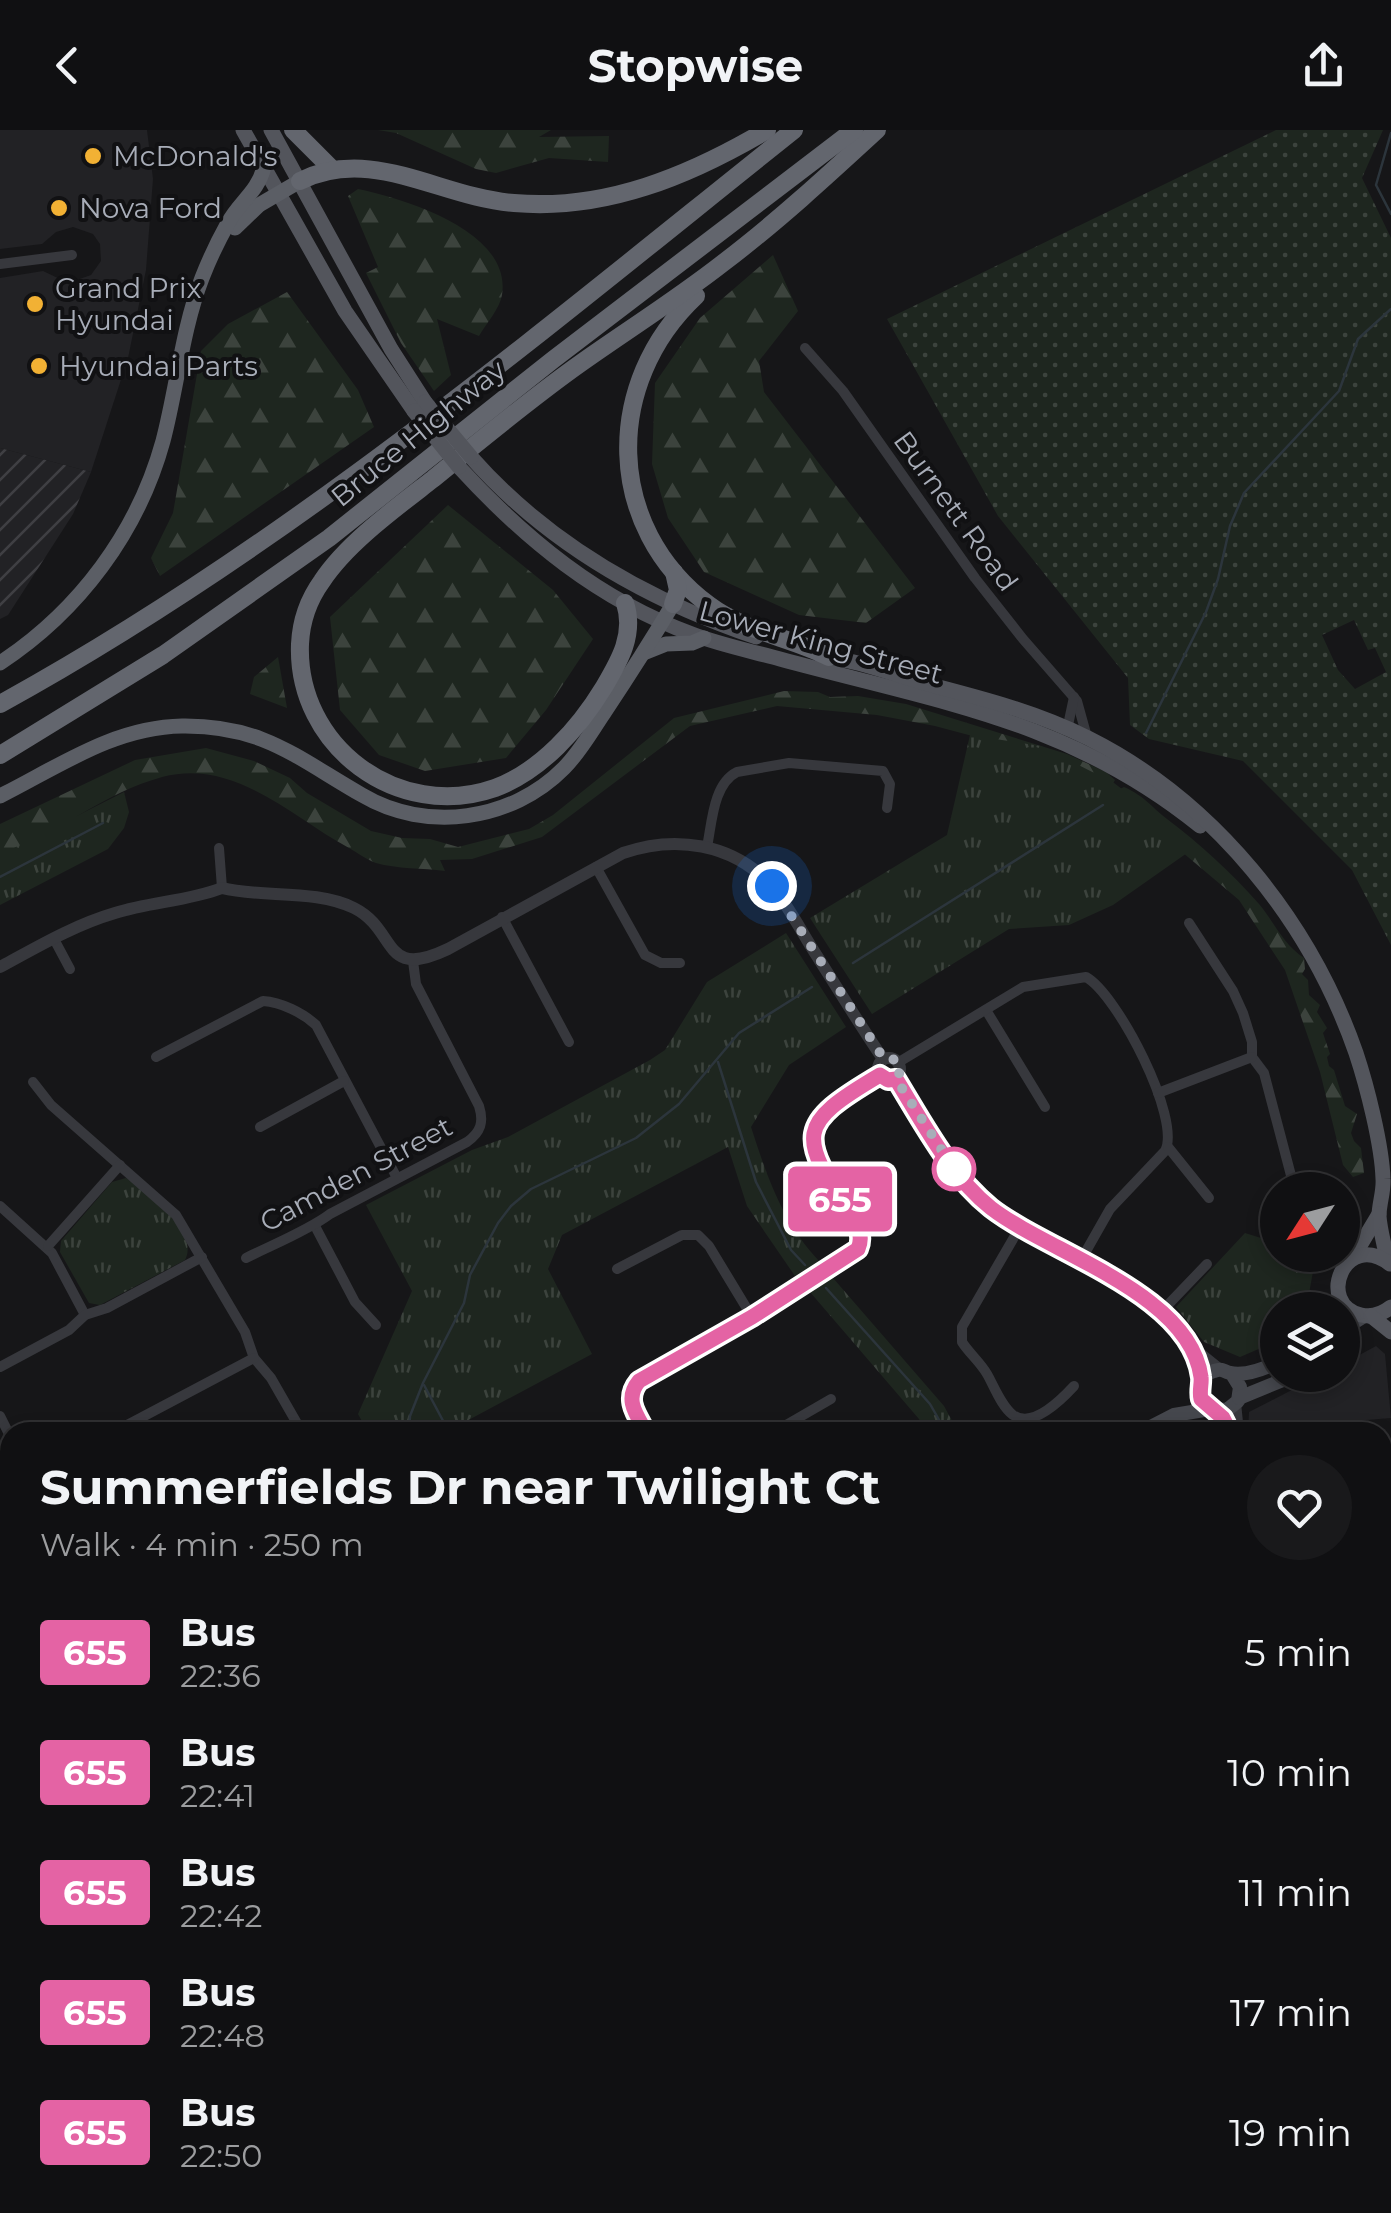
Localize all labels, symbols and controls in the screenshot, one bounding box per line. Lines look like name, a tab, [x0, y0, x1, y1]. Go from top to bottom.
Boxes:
icon: back	[40, 38, 95, 93]
text: Stopwise	[588, 38, 803, 93]
icon: share	[1296, 38, 1351, 93]
place label: McDonald's	[113, 139, 277, 173]
marker: McDonald's	[82, 145, 104, 167]
place label: Nova Ford	[79, 191, 222, 225]
marker: Nova Ford	[48, 197, 70, 219]
place label: Grand Prix Hyundai	[55, 271, 202, 337]
marker: Grand Prix Hyundai	[24, 293, 46, 315]
place label: Hyundai Parts	[59, 349, 258, 383]
street label: Bruce Highway	[324, 352, 513, 514]
marker: Hyundai Parts	[28, 355, 50, 377]
street label: Burnett Road	[886, 424, 1026, 598]
street label: Lower King Street	[696, 593, 946, 691]
your location	[747, 861, 797, 911]
street label: Camden Street	[254, 1109, 458, 1239]
unlabelled marker	[933, 1148, 975, 1190]
line badge: 655	[782, 1166, 898, 1232]
north arrow	[1260, 1172, 1360, 1272]
map controls	[1260, 1172, 1360, 1392]
text: 655	[808, 1178, 872, 1221]
button: layers	[1260, 1292, 1360, 1392]
button: heart	[1247, 1455, 1352, 1560]
text: Summerfields Dr near Twilight Ct	[40, 1458, 880, 1516]
text: Walk · 4 min · 250 m	[40, 1525, 364, 1564]
text: Bus	[180, 1609, 255, 1656]
text: 5 min	[1244, 1629, 1352, 1676]
text: 655	[63, 1631, 127, 1674]
text: 22:36	[180, 1656, 261, 1695]
text: Bus	[180, 1729, 255, 1776]
text: 10 min	[1227, 1749, 1352, 1796]
text: 655	[63, 1751, 127, 1794]
text: 22:41	[180, 1776, 255, 1815]
text: Bus	[180, 1849, 255, 1896]
text: 11 min	[1238, 1869, 1352, 1916]
text: 655	[63, 1871, 127, 1914]
text: 22:42	[180, 1896, 262, 1935]
text: Bus	[180, 1969, 255, 2016]
text: 17 min	[1230, 1989, 1352, 2036]
text: 655	[63, 1991, 127, 2034]
text: 22:48	[180, 2016, 265, 2055]
text: Bus	[180, 2089, 255, 2136]
text: 19 min	[1229, 2109, 1352, 2156]
text: 655	[63, 2111, 127, 2154]
text: 22:50	[180, 2136, 262, 2175]

